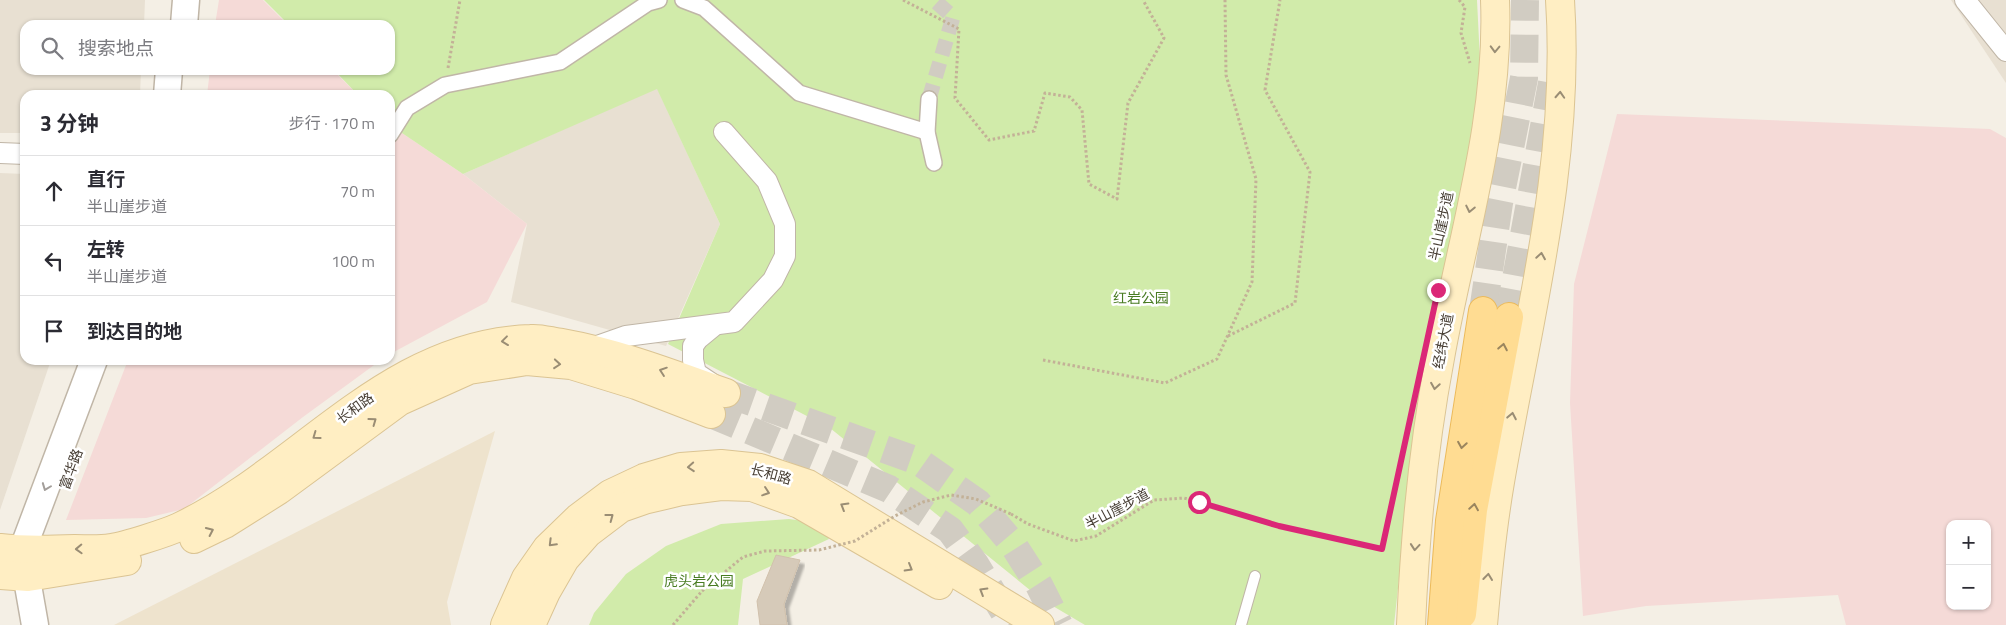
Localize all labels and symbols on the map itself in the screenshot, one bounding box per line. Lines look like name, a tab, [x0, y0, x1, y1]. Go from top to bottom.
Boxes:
one-way arrow	[1490, 45, 1500, 53]
one-way arrow	[1555, 91, 1566, 99]
street label: 半山崖步道	[1423, 189, 1458, 262]
one-way arrow	[1465, 205, 1476, 214]
one-way arrow	[1536, 252, 1546, 260]
route end	[1427, 279, 1450, 302]
park label: 红岩公园	[1113, 287, 1169, 308]
street label: 经纬大道	[1427, 311, 1458, 370]
one-way arrow	[501, 335, 509, 346]
one-way arrow	[1497, 343, 1508, 352]
one-way arrow	[553, 358, 561, 369]
one-way arrow	[659, 367, 668, 377]
one-way arrow	[1430, 382, 1441, 390]
street label: 长和路	[332, 387, 378, 428]
one-way arrow	[1507, 412, 1517, 420]
one-way arrow	[367, 418, 377, 427]
one-way arrow	[312, 430, 321, 439]
one-way arrow	[1457, 442, 1468, 450]
street label: 富华路	[53, 446, 88, 492]
street label: 长和路	[748, 458, 794, 489]
one-way arrow	[687, 461, 695, 472]
one-way arrow	[42, 483, 52, 491]
street label: 半山崖步道	[1081, 483, 1153, 534]
one-way arrow	[761, 486, 770, 496]
route start	[1188, 491, 1211, 514]
one-way arrow	[841, 503, 850, 513]
one-way arrow	[1468, 503, 1478, 511]
one-way arrow	[604, 514, 613, 522]
one-way arrow	[205, 527, 214, 537]
one-way arrow	[549, 537, 558, 546]
one-way arrow	[1410, 543, 1421, 551]
one-way arrow	[75, 544, 83, 555]
one-way arrow	[904, 562, 913, 572]
park label: 虎头岩公园	[664, 570, 734, 591]
one-way arrow	[1482, 572, 1493, 580]
one-way arrow	[980, 587, 989, 597]

